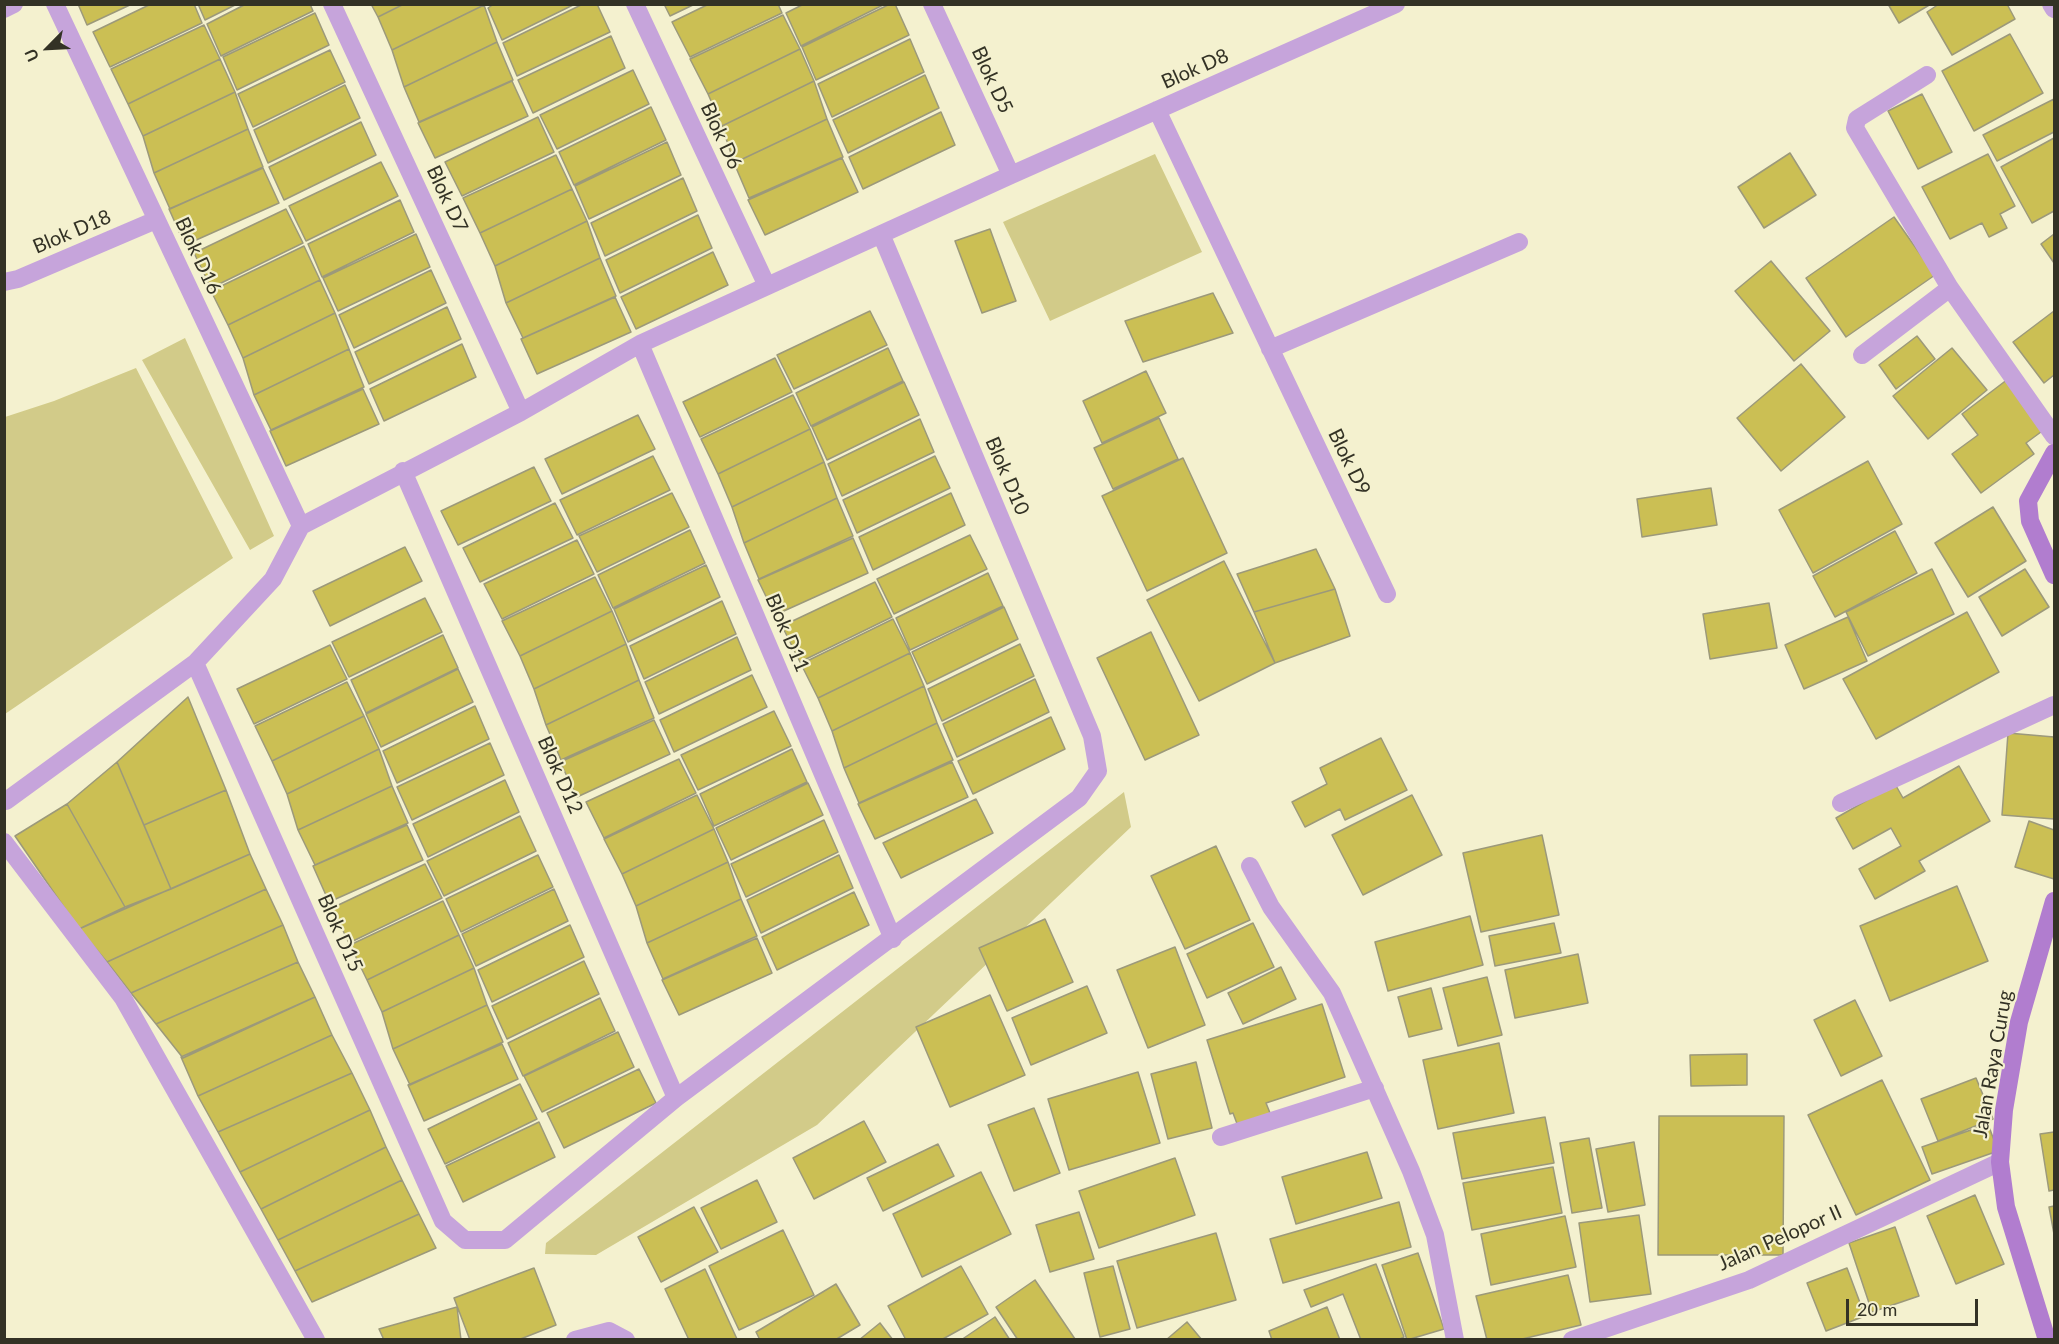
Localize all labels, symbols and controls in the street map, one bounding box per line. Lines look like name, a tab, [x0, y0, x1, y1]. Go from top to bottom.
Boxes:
north arrow	[18, 18, 78, 78]
street label: Blok D5	[966, 43, 1018, 117]
street label: Blok D8	[1158, 44, 1232, 94]
text: U	[20, 46, 42, 65]
street label: Blok D6	[695, 99, 747, 173]
street label: Blok D7	[421, 162, 473, 236]
street label: Blok D18	[29, 205, 115, 259]
street label: Blok D16	[170, 214, 226, 298]
street label: Blok D9	[1323, 425, 1375, 499]
street label: Blok D10	[980, 433, 1034, 519]
street label: Blok D11	[760, 590, 814, 676]
street label: Blok D12	[532, 732, 588, 818]
street label: Blok D15	[312, 890, 368, 976]
street label: Jalan Raya Curug	[1968, 988, 2018, 1140]
street label: Jalan Pelopor II	[1714, 1200, 1846, 1276]
scale bar	[1849, 1287, 1981, 1325]
text: 20 m	[1857, 1298, 1897, 1320]

